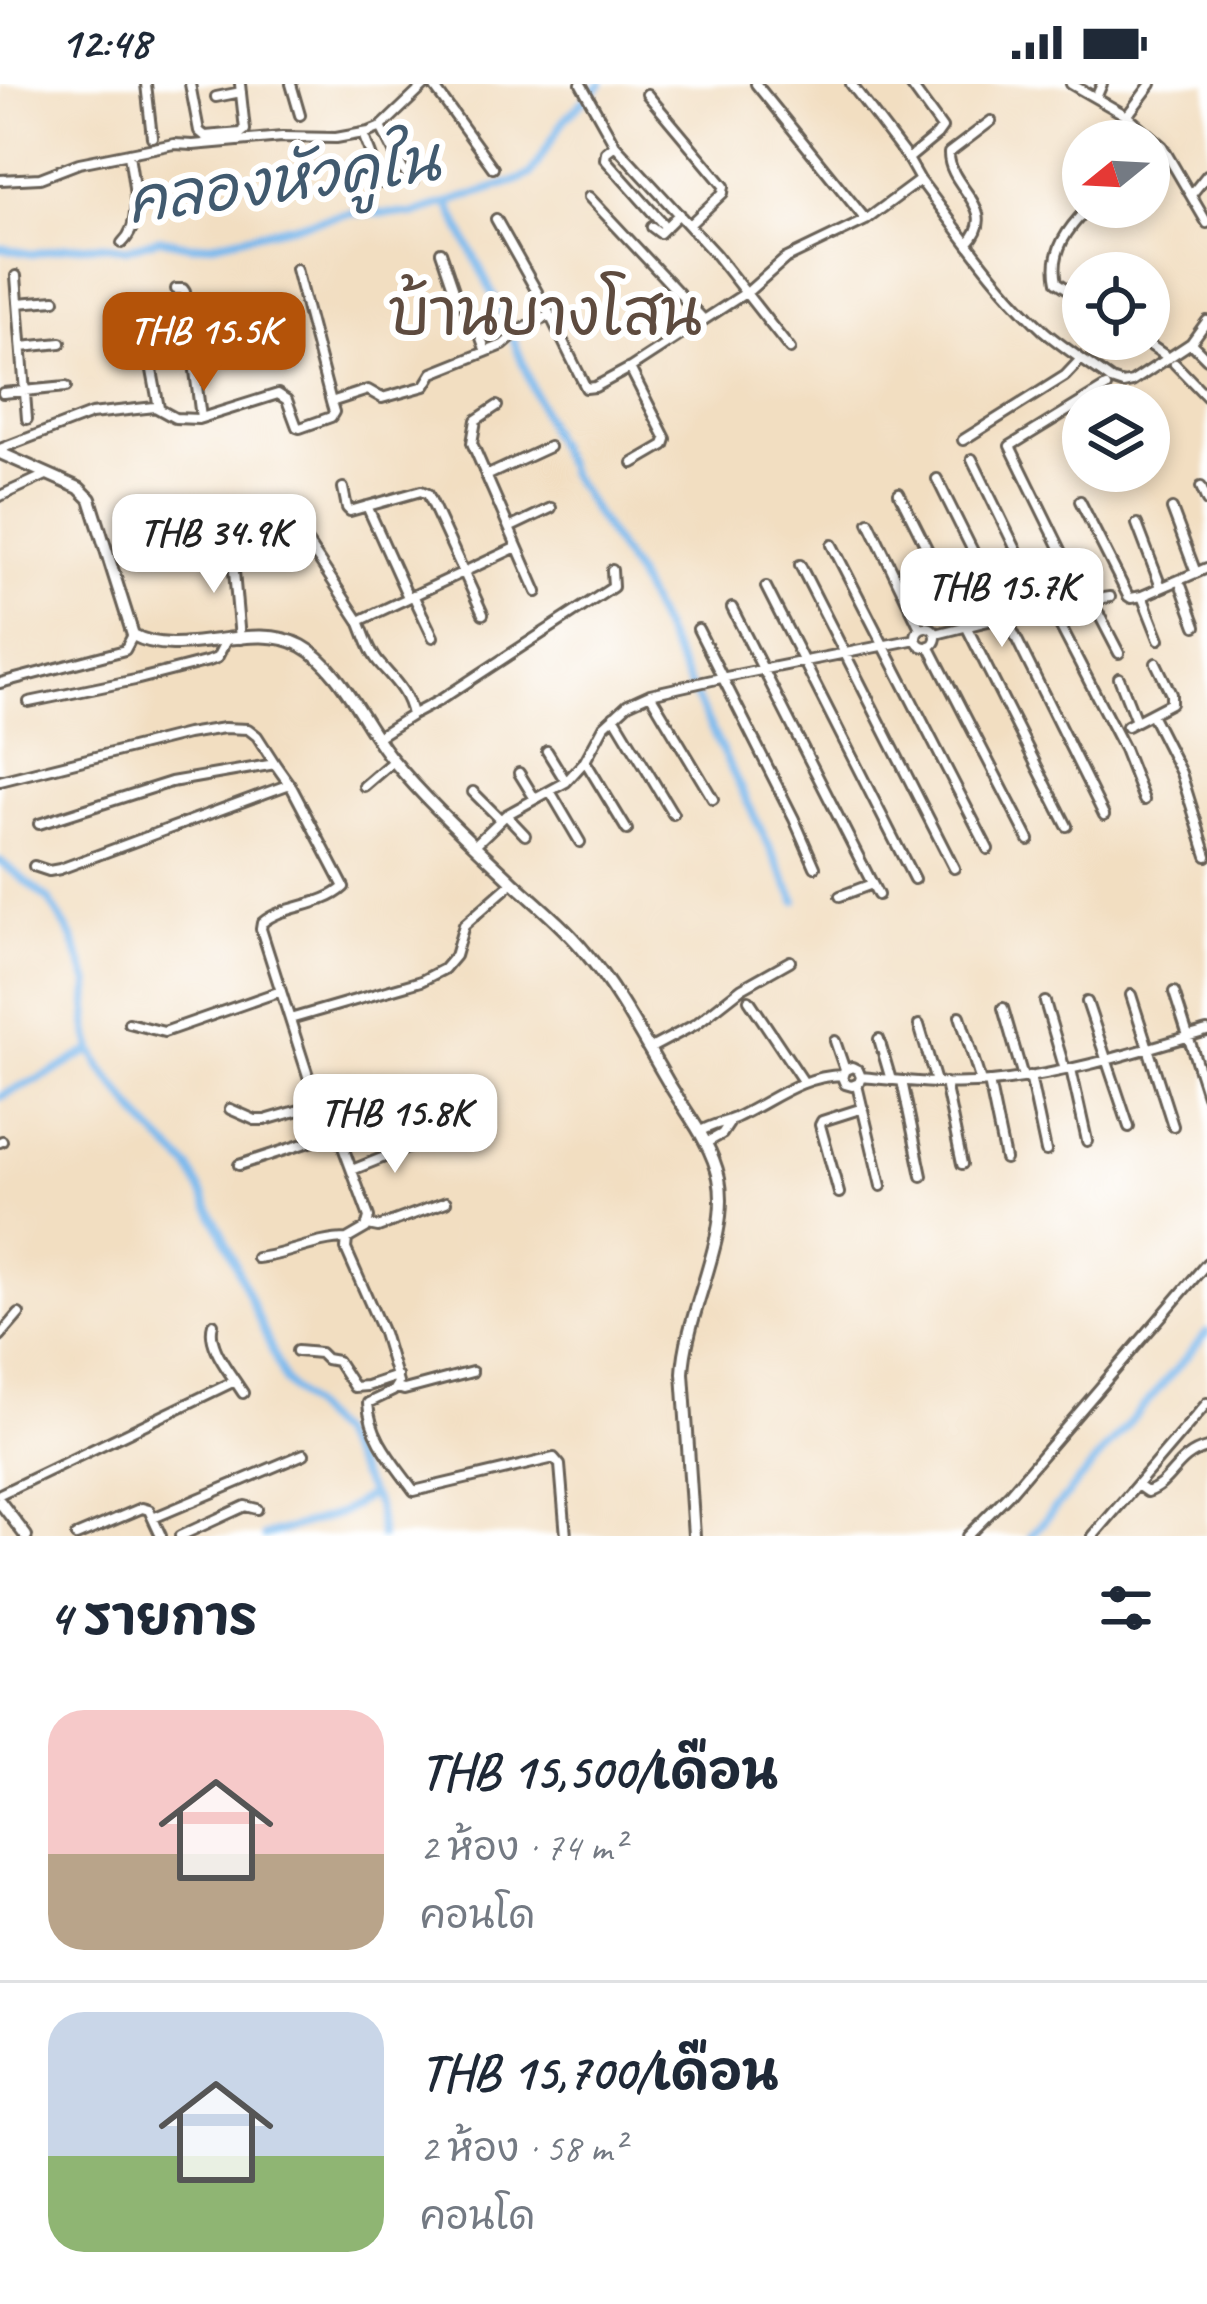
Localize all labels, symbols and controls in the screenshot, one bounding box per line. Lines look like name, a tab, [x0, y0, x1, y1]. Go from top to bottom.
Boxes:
text: 12:48	[60, 14, 150, 71]
water label: คลองหัวคูใน	[122, 119, 448, 246]
north arrow	[1062, 120, 1170, 228]
map controls	[1062, 120, 1170, 492]
button: locate	[1062, 252, 1170, 360]
district label: บ้านบางโสน	[388, 271, 702, 353]
pin: THB 15.5K	[67, 292, 341, 394]
text: THB 15.5K	[130, 306, 278, 355]
button: layers	[1062, 384, 1170, 492]
pin: THB 34.9K	[77, 494, 351, 596]
text: THB 34.9K	[139, 508, 289, 557]
pin: THB 15.7K	[865, 548, 1139, 650]
text: THB 15.7K	[927, 562, 1077, 611]
pin: THB 15.8K	[258, 1074, 532, 1176]
text: THB 15.8K	[320, 1088, 470, 1137]
icon: filters	[1093, 1575, 1159, 1641]
text: 4 รายการ	[48, 1585, 257, 1649]
text: THB 15,500/เดือน	[420, 1739, 778, 1803]
icon: home	[144, 1758, 288, 1902]
text: 2 ห้อง · 74 m²	[420, 1823, 624, 1872]
text: คอนโด	[420, 1891, 535, 1940]
text: THB 15,700/เดือน	[420, 2040, 779, 2104]
icon: home	[144, 2060, 288, 2204]
text: 2 ห้อง · 58 m²	[420, 2124, 624, 2173]
text: คอนโด	[420, 2192, 535, 2241]

